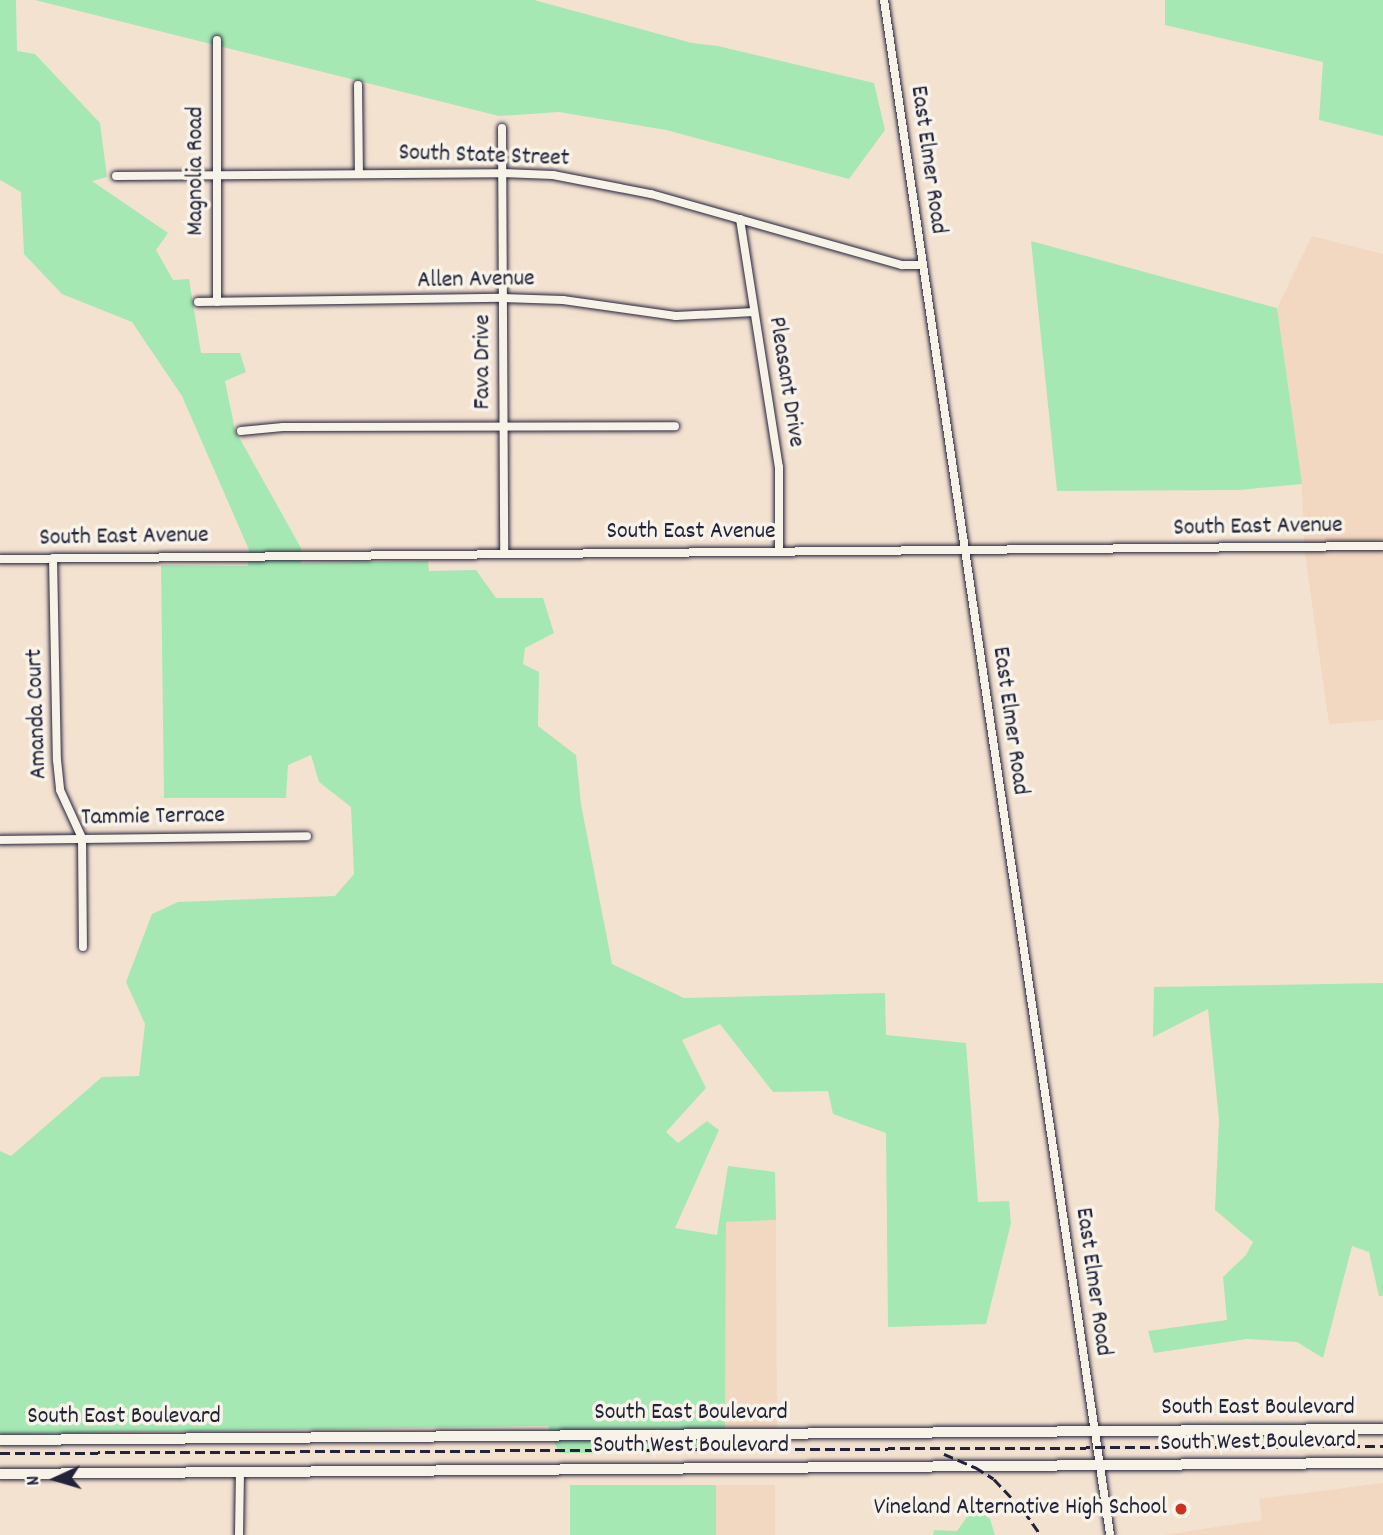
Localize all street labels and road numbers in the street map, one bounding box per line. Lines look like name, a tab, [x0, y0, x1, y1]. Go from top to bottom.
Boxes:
street label: East Elmer Road	[902, 84, 952, 236]
street label: Magnolia Road	[183, 106, 211, 236]
street label: South State Street	[398, 140, 570, 174]
street label: Allen Avenue	[417, 266, 535, 296]
street label: Fava Drive	[470, 315, 498, 409]
street label: Pleasant Drive	[760, 315, 810, 449]
street label: South East Avenue	[1173, 512, 1343, 544]
street label: South East Avenue	[606, 519, 776, 547]
street label: South East Avenue	[39, 522, 209, 554]
street label: East Elmer Road	[984, 645, 1034, 797]
street label: Amanda Court	[21, 648, 55, 780]
street label: Tammie Terrace	[81, 802, 225, 834]
street label: East Elmer Road	[1067, 1206, 1117, 1358]
street label: South East Boulevard	[1161, 1395, 1355, 1423]
street label: South East Boulevard	[594, 1400, 788, 1428]
street label: South East Boulevard	[27, 1404, 221, 1432]
street label: South West Boulevard	[1160, 1427, 1356, 1459]
street label: South West Boulevard	[593, 1433, 789, 1461]

